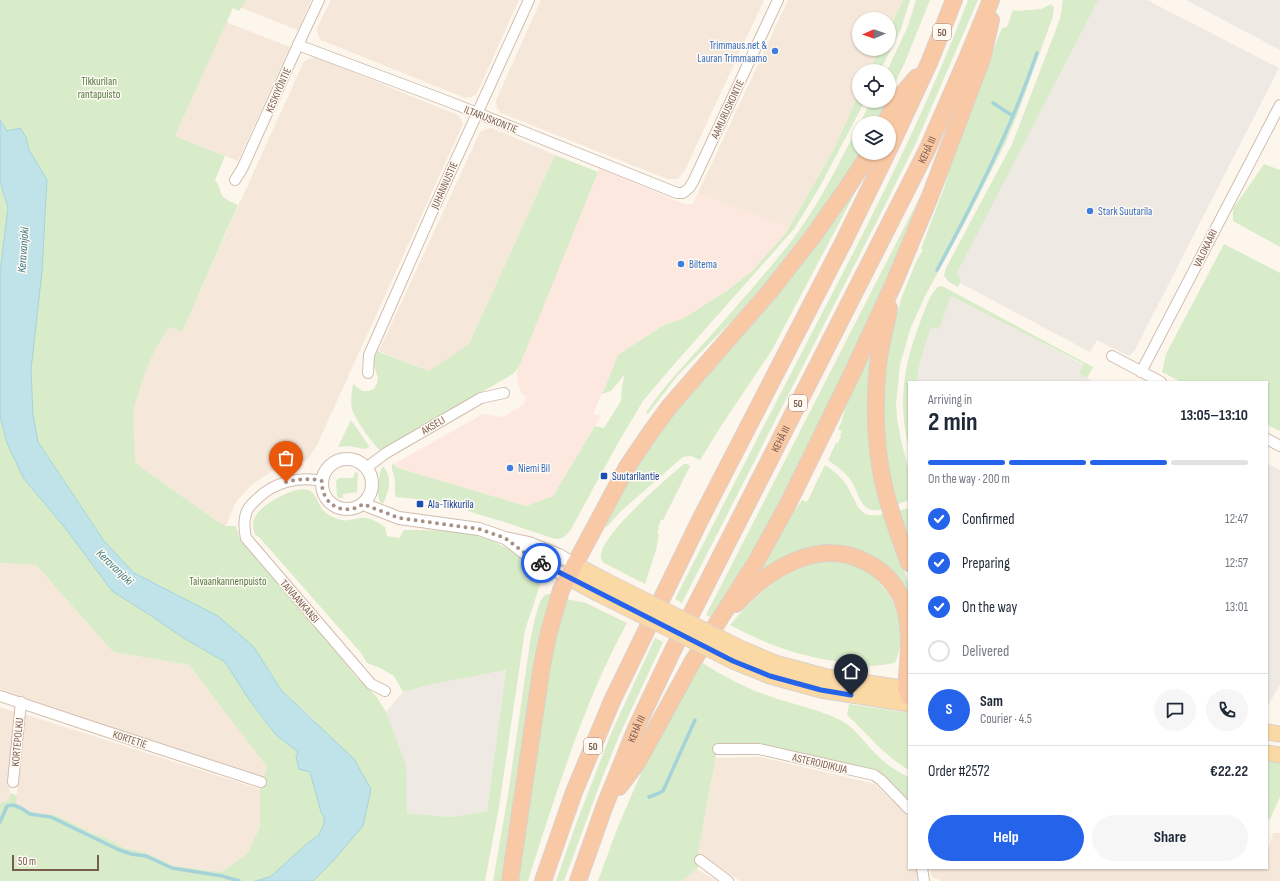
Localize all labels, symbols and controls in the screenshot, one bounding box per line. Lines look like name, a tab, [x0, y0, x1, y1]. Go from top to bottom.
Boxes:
north arrow	[852, 12, 896, 56]
map controls	[852, 12, 896, 160]
road number: 50	[933, 24, 951, 40]
place label: Trimmaus.net & Lauran Trimmaamo	[697, 39, 767, 65]
marker: Trimmaus.net & Lauran Trimmaamo	[770, 46, 780, 56]
button: locate	[852, 64, 896, 108]
street label: KESKIYÖNTIE	[263, 66, 294, 115]
park label: Tikkurilan rantapuisto	[78, 75, 121, 101]
street label: AAMURUSKONTIE	[708, 78, 747, 142]
street label: ILTARUSKONTIE	[462, 103, 519, 136]
button: layers	[852, 116, 896, 160]
street label: KEHÄ III	[915, 134, 939, 166]
street label: JUHANNUSTIE	[428, 159, 461, 212]
place label: Stark Suutarila	[1098, 205, 1152, 218]
marker: Stark Suutarila	[1085, 206, 1095, 216]
water label: Keravanjoki	[14, 226, 33, 273]
street label: VALOKAARI	[1191, 227, 1220, 269]
place label: Biltema	[689, 258, 717, 271]
marker: Biltema	[676, 259, 686, 269]
text: Arriving in	[928, 392, 972, 408]
road number: 50	[789, 395, 807, 411]
text: 13:05–13:10	[1181, 406, 1248, 425]
text: 2 min	[928, 407, 978, 438]
street label: AKSELI	[418, 414, 447, 438]
street label: KEHÄ III	[769, 423, 793, 454]
pin	[269, 441, 303, 482]
icon: bag	[275, 447, 297, 469]
place label: Niemi Bil	[518, 462, 550, 475]
marker: Niemi Bil	[505, 463, 515, 473]
place label: Suutarilantie	[612, 470, 660, 483]
marker: Suutarilantie	[599, 471, 609, 481]
text: On the way · 200 m	[928, 471, 1010, 487]
place label: Ala-Tikkurila	[427, 498, 474, 511]
marker: Ala-Tikkurila	[415, 499, 425, 509]
icon: check	[928, 508, 950, 530]
text: Confirmed	[962, 510, 1015, 529]
text: 12:47	[1225, 511, 1248, 527]
courier	[521, 543, 561, 583]
water label: Keravanjoki	[93, 546, 137, 589]
icon: bike	[530, 552, 552, 574]
icon: check	[928, 552, 950, 574]
text: Preparing	[962, 554, 1010, 573]
text: 12:57	[1225, 555, 1248, 571]
park label: Taivaankannenpuisto	[189, 575, 267, 588]
street label: TAIVAANKANSI	[277, 577, 322, 626]
icon: check	[928, 596, 950, 618]
text: On the way	[962, 598, 1017, 617]
text: 13:01	[1225, 599, 1248, 615]
text: Delivered	[962, 642, 1009, 661]
pin	[834, 654, 868, 695]
icon: home	[840, 660, 862, 682]
button: chat	[1154, 689, 1196, 731]
button: phone	[1206, 689, 1248, 731]
text: Sam	[980, 692, 1003, 711]
text: S	[946, 700, 952, 719]
text: Courier · 4.5	[980, 711, 1032, 727]
street label: KEHÄ III	[625, 713, 648, 744]
street label: KORTEPOLKU	[9, 717, 26, 767]
street label: KORTETIE	[111, 728, 149, 751]
road number: 50	[584, 738, 602, 754]
street label: ASTEROIDIKUJA	[790, 751, 849, 776]
text: Order #2572	[928, 762, 990, 781]
text: €22.22	[1210, 762, 1248, 781]
button: Help	[928, 815, 1084, 861]
button: Share	[1092, 815, 1248, 861]
scale bar	[12, 853, 99, 872]
text: 50 m	[18, 855, 36, 868]

